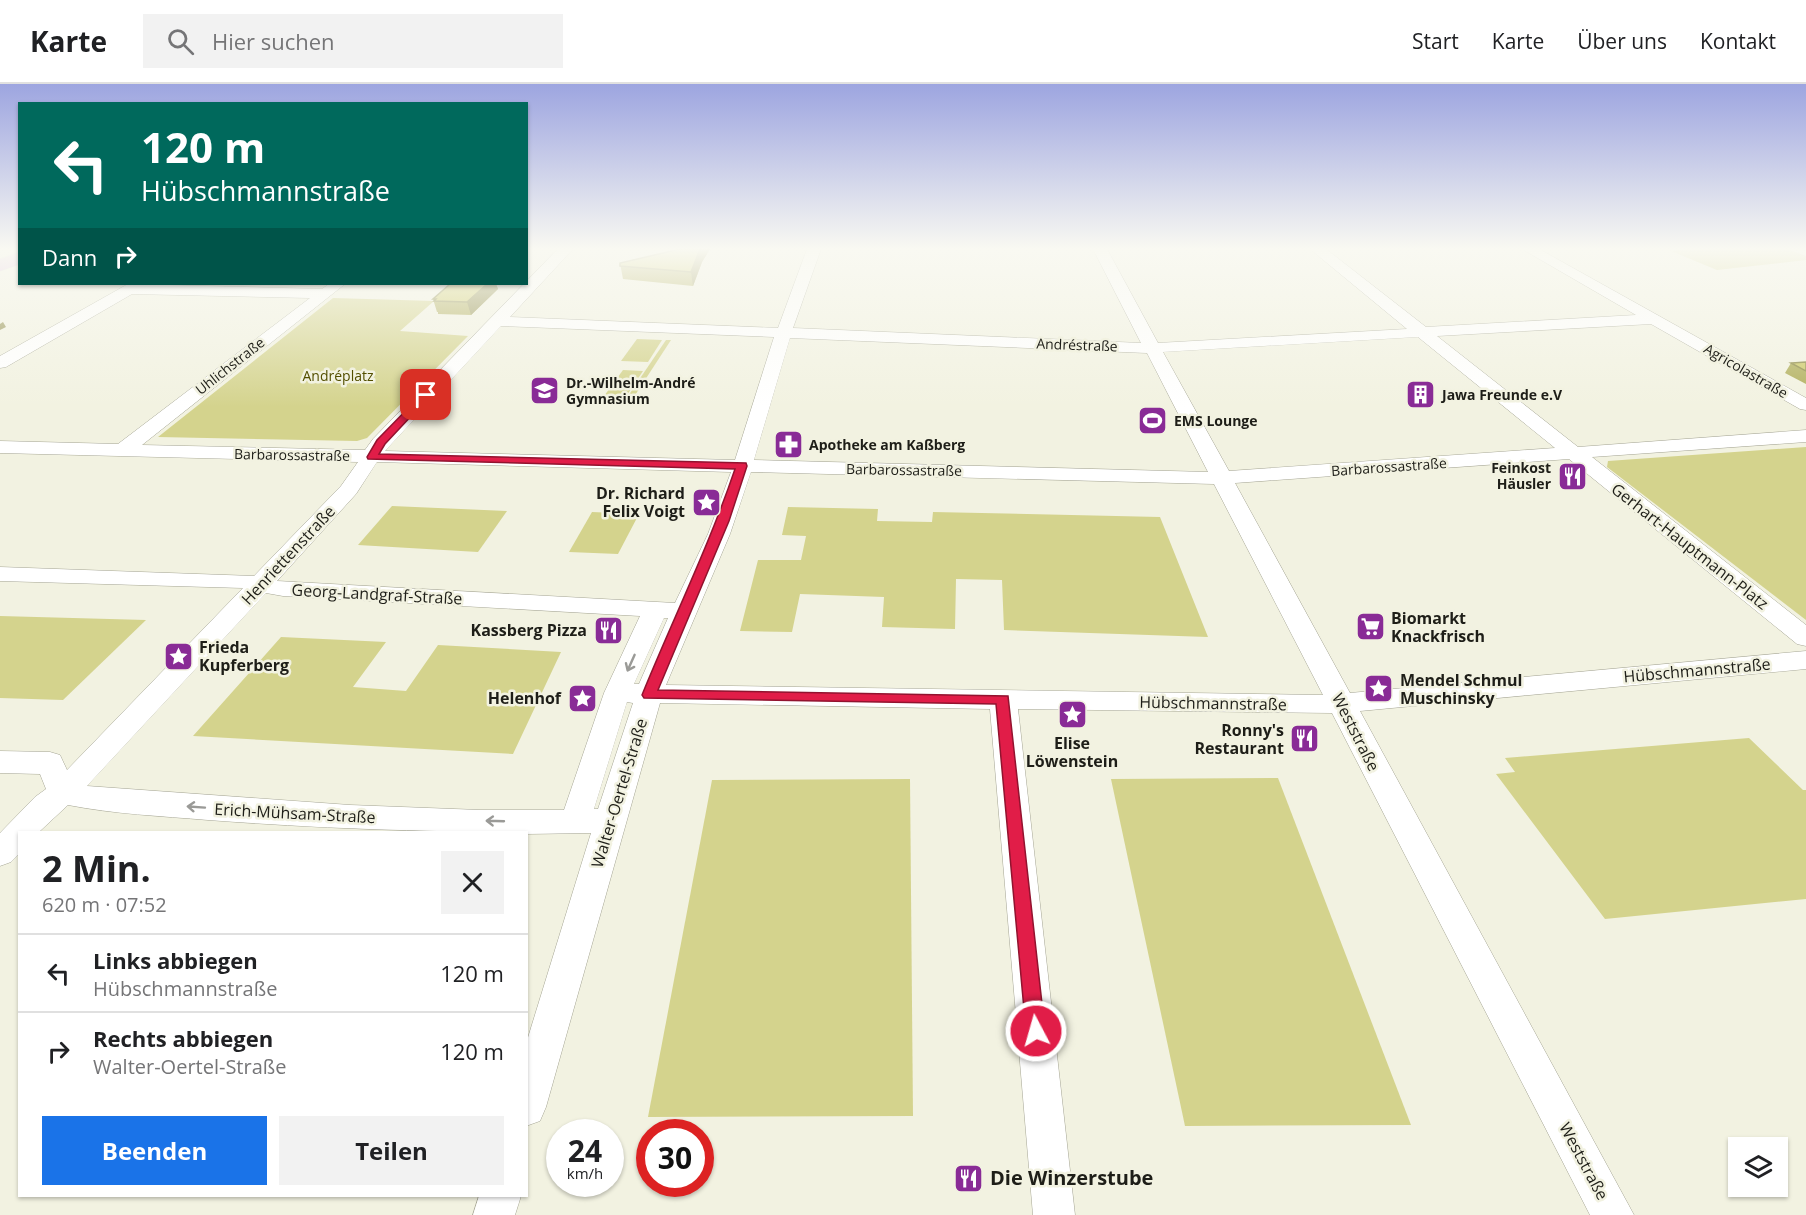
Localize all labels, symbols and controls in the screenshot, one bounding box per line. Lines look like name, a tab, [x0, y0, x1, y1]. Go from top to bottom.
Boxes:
search box	[143, 14, 563, 68]
text: Karte	[30, 22, 107, 60]
icon: search	[164, 25, 197, 58]
text: Hier suchen	[212, 26, 335, 56]
text: Start	[1412, 27, 1459, 55]
text: Karte	[1492, 27, 1544, 55]
text: Über uns	[1577, 27, 1667, 55]
text: Kontakt	[1700, 27, 1776, 55]
text: 120 m	[141, 118, 265, 175]
icon: left	[42, 126, 120, 204]
text: Hübschmannstraße	[141, 172, 390, 209]
icon: right	[109, 240, 142, 273]
text: Dann	[42, 242, 97, 272]
street label: Uhlichstraße	[191, 333, 268, 399]
street label: Andréstraße	[1036, 334, 1118, 355]
street label: Agricolastraße	[1701, 339, 1792, 402]
park label: Andréplatz	[302, 366, 374, 385]
pin	[400, 369, 451, 420]
place label: Dr.-Wilhelm-André Gymnasium	[566, 373, 696, 408]
school or university icon: Dr.-Wilhelm-André Gymnasium	[529, 375, 561, 407]
icon: arrive	[409, 378, 442, 411]
building icon: Jawa Freunde e.V	[1405, 379, 1437, 411]
place label: Jawa Freunde e.V	[1440, 385, 1563, 404]
sports icon: EMS Lounge	[1137, 405, 1169, 437]
place label: EMS Lounge	[1174, 411, 1258, 430]
pharmacy icon: Apotheke am Kaßberg	[772, 429, 804, 461]
place label: Apotheke am Kaßberg	[809, 435, 965, 454]
street label: Barbarossastraße	[234, 444, 350, 465]
street label: Barbarossastraße	[1330, 453, 1448, 480]
place label: Feinkost Häusler	[1491, 458, 1552, 493]
street label: Barbarossastraße	[846, 459, 962, 480]
restaurant icon: Feinkost Häusler	[1556, 460, 1588, 492]
street label: Gerhart-Hauptmann-Platz	[1607, 478, 1773, 614]
place label: Dr. Richard Felix Voigt	[596, 482, 685, 522]
place icon: Dr. Richard Felix Voigt	[690, 486, 722, 518]
street label: Henriettenstraße	[236, 501, 340, 609]
street label: Georg-Landgraf-Straße	[291, 579, 463, 609]
place label: Biomarkt Knackfrisch	[1391, 607, 1485, 647]
supermarket icon: Biomarkt Knackfrisch	[1354, 611, 1386, 643]
restaurant icon: Kassberg Pizza	[592, 614, 624, 646]
place label: Kassberg Pizza	[471, 619, 587, 641]
place label: Frieda Kupferberg	[199, 636, 289, 676]
place icon: Frieda Kupferberg	[162, 640, 194, 672]
street label: Hübschmannstraße	[1623, 653, 1771, 687]
one-way arrow	[624, 654, 636, 672]
place label: Mendel Schmul Muschinsky	[1400, 669, 1522, 709]
place icon: Mendel Schmul Muschinsky	[1363, 673, 1395, 705]
place icon: Helenhof	[566, 682, 598, 714]
place label: Helenhof	[488, 687, 562, 709]
street label: Weststraße	[1327, 689, 1385, 775]
street label: Hübschmannstraße	[1139, 691, 1287, 715]
place icon: Elise Löwenstein	[1056, 699, 1088, 731]
street label: Walter-Oertel-Straße	[586, 716, 652, 870]
place label: Ronny's Restaurant	[1195, 719, 1284, 759]
restaurant icon: Ronny's Restaurant	[1289, 723, 1321, 755]
place label: Elise Löwenstein	[1026, 732, 1118, 772]
street label: Erich-Mühsam-Straße	[214, 798, 376, 828]
one-way arrow	[186, 801, 206, 812]
one-way arrow	[486, 816, 506, 827]
text: 2 Min.	[42, 844, 151, 893]
button: close	[441, 851, 504, 914]
text: 620 m · 07:52	[42, 891, 167, 918]
text: Links abbiegen	[93, 945, 258, 975]
icon: left	[42, 957, 75, 990]
text: 120 m	[440, 958, 504, 988]
text: Hübschmannstraße	[93, 975, 277, 1002]
position arrow	[1004, 999, 1068, 1063]
text: Rechts abbiegen	[93, 1023, 273, 1053]
icon: right	[42, 1035, 75, 1068]
text: 120 m	[440, 1036, 504, 1066]
text: Walter-Oertel-Straße	[93, 1053, 286, 1080]
button: Beenden	[42, 1116, 267, 1185]
button: Teilen	[279, 1116, 504, 1185]
street label: Weststraße	[1554, 1118, 1614, 1204]
speed limit sign: 30	[636, 1119, 714, 1197]
text: 24	[568, 1130, 602, 1171]
map controls	[1728, 1137, 1788, 1197]
button: layers	[1728, 1137, 1788, 1197]
restaurant icon: Die Winzerstube	[953, 1162, 985, 1194]
text: km/h	[567, 1163, 603, 1183]
place label: Die Winzerstube	[990, 1164, 1153, 1191]

